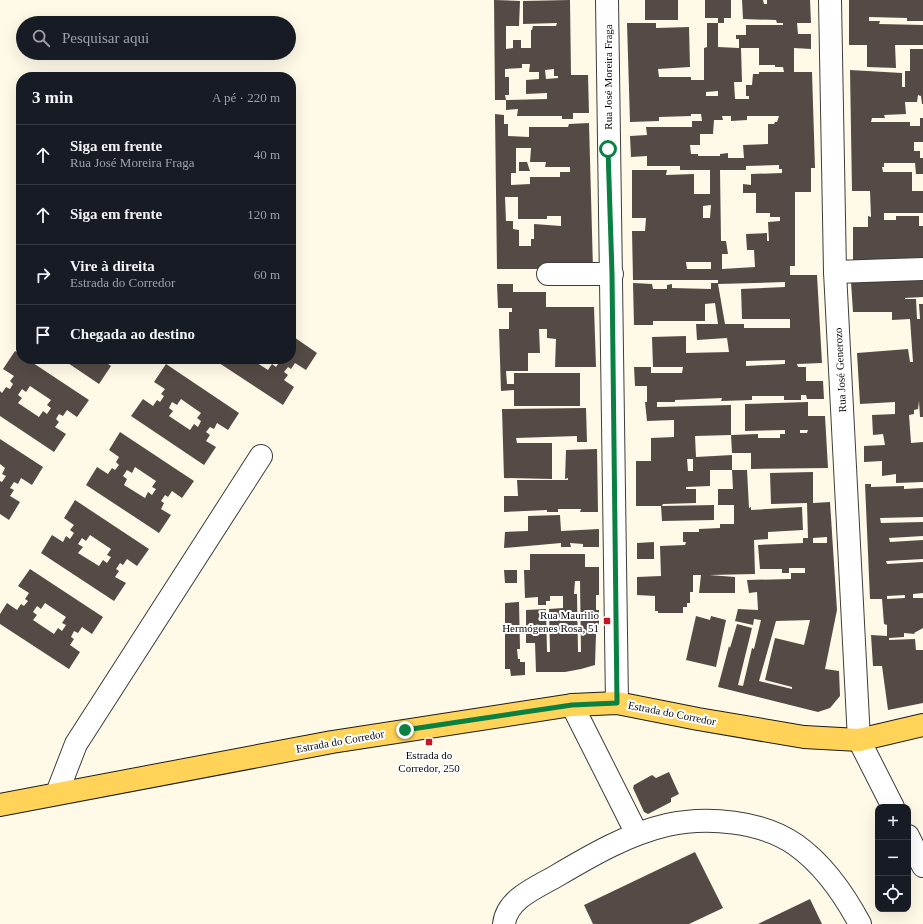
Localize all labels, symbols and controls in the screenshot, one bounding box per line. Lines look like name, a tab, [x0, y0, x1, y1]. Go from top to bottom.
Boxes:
search box	[16, 16, 296, 60]
street label: Rua José Moreira Fraga	[602, 24, 614, 130]
icon: search	[30, 27, 52, 49]
text: Pesquisar aqui	[62, 30, 149, 46]
text: 3 min	[32, 88, 73, 107]
text: A pé · 220 m	[212, 90, 280, 105]
text: Siga em frente	[70, 138, 162, 154]
route start	[599, 140, 617, 158]
icon: ahead	[32, 144, 54, 166]
text: 40 m	[254, 147, 280, 162]
text: Rua José Moreira Fraga	[70, 155, 195, 170]
icon: ahead	[32, 204, 54, 226]
text: Siga em frente	[70, 206, 162, 222]
text: 120 m	[247, 207, 280, 222]
text: Vire à direita	[70, 258, 155, 274]
icon: right	[32, 264, 54, 286]
text: 60 m	[254, 267, 280, 282]
text: Estrada do Corredor	[70, 275, 175, 290]
icon: arrive	[32, 324, 54, 346]
text: Chegada ao destino	[70, 326, 195, 342]
street label: Rua José Generozo	[832, 327, 848, 413]
place label: Rua Maurilio Hermógenes Rosa, 51	[502, 609, 599, 634]
marker: Rua Maurilio Hermógenes Rosa, 51	[602, 616, 612, 626]
street label: Estrada do Corredor	[627, 699, 717, 727]
route end	[396, 721, 414, 739]
street label: Estrada do Corredor	[295, 727, 385, 755]
marker: Estrada do Corredor, 250	[424, 737, 434, 747]
place label: Estrada do Corredor, 250	[398, 749, 460, 774]
map controls	[875, 804, 911, 912]
button: +	[875, 804, 911, 840]
button: −	[875, 840, 911, 876]
button: locate	[875, 876, 911, 912]

